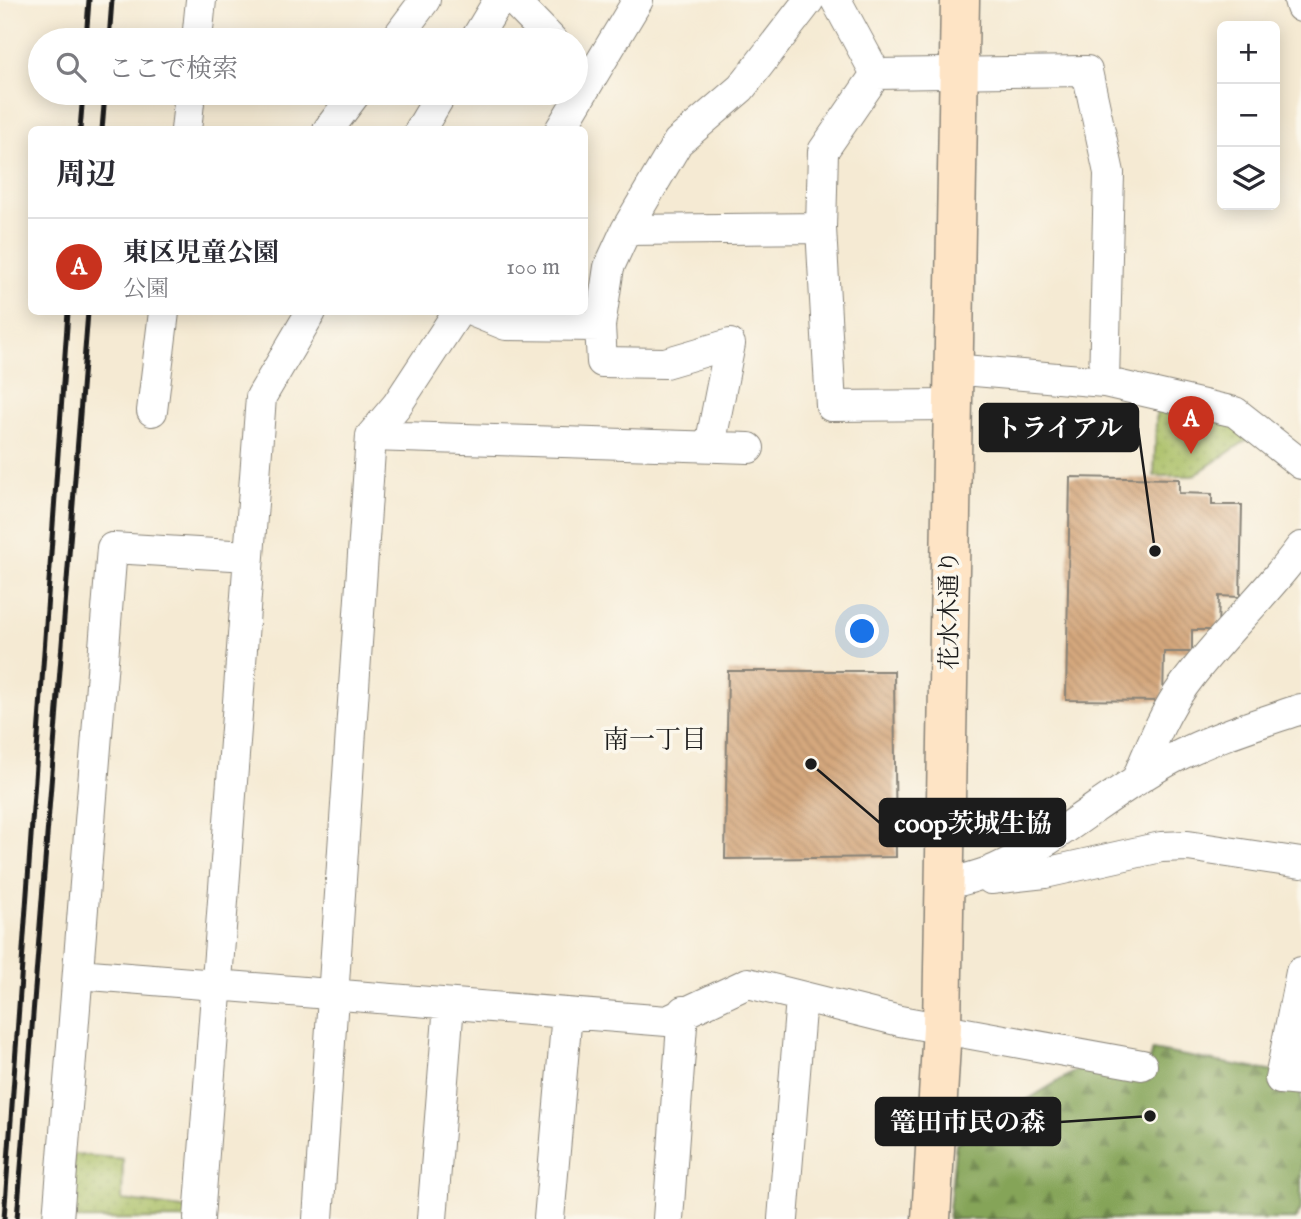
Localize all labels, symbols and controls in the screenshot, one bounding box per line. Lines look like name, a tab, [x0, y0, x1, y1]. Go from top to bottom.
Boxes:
map controls	[1217, 21, 1280, 210]
button: +	[1217, 21, 1280, 84]
search box	[28, 28, 588, 105]
icon: search	[52, 48, 90, 86]
text: ここで検索	[108, 53, 238, 86]
button: −	[1217, 84, 1280, 147]
button: layers	[1217, 147, 1280, 210]
text: 周辺	[56, 157, 116, 195]
text: 東区児童公園	[123, 237, 279, 270]
text: A	[71, 253, 87, 282]
text: 100 m	[506, 253, 560, 282]
text: 公園	[123, 275, 169, 304]
pin: A	[1168, 396, 1214, 454]
callout: トライアル	[980, 404, 1138, 451]
text: トライアル	[995, 413, 1123, 446]
street label: 花水木通り	[935, 550, 966, 670]
your location	[845, 614, 879, 648]
district label: 南一丁目	[603, 724, 707, 757]
callout: coop茨城生協	[880, 799, 1065, 846]
text: coop茨城生協	[894, 808, 1052, 841]
callout: 篭田市民の森	[876, 1098, 1060, 1145]
text: 篭田市民の森	[890, 1107, 1046, 1140]

